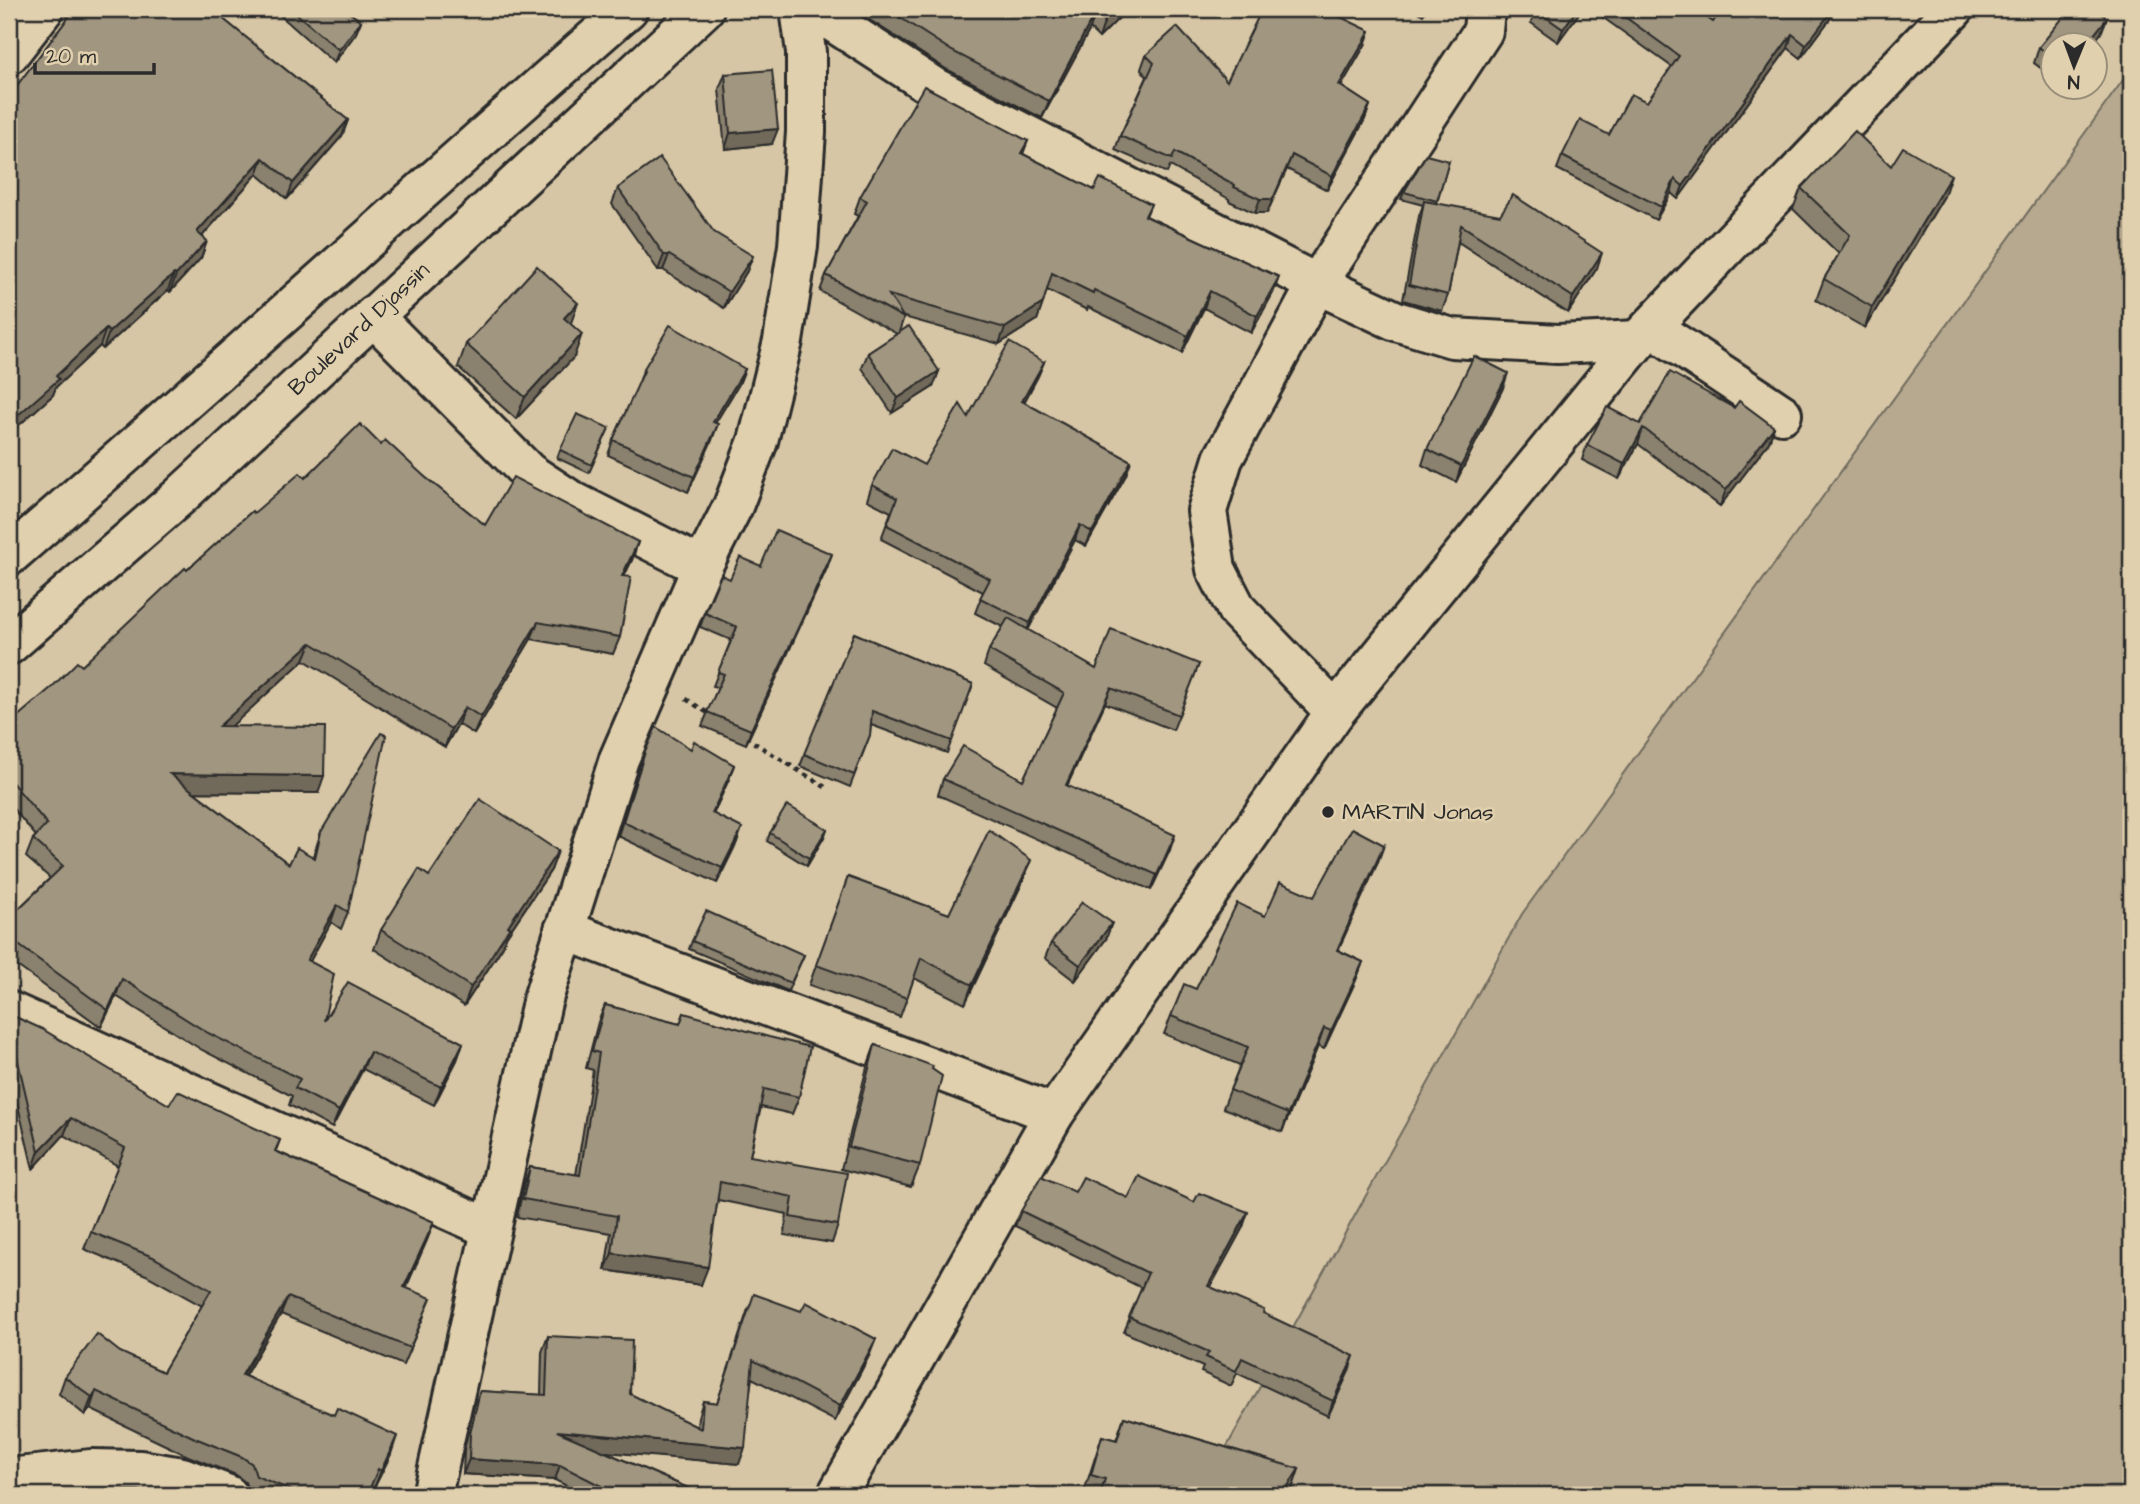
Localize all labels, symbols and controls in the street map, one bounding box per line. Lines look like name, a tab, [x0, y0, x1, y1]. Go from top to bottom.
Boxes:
scale bar	[35, 32, 154, 76]
north arrow	[2038, 32, 2108, 102]
text: 20 m	[46, 42, 97, 71]
text: N	[2067, 68, 2080, 95]
street label: Boulevard Djassin	[281, 255, 437, 403]
place label: MARTIN Jonas	[1342, 796, 1493, 828]
marker: MARTIN Jonas	[1320, 804, 1336, 820]

